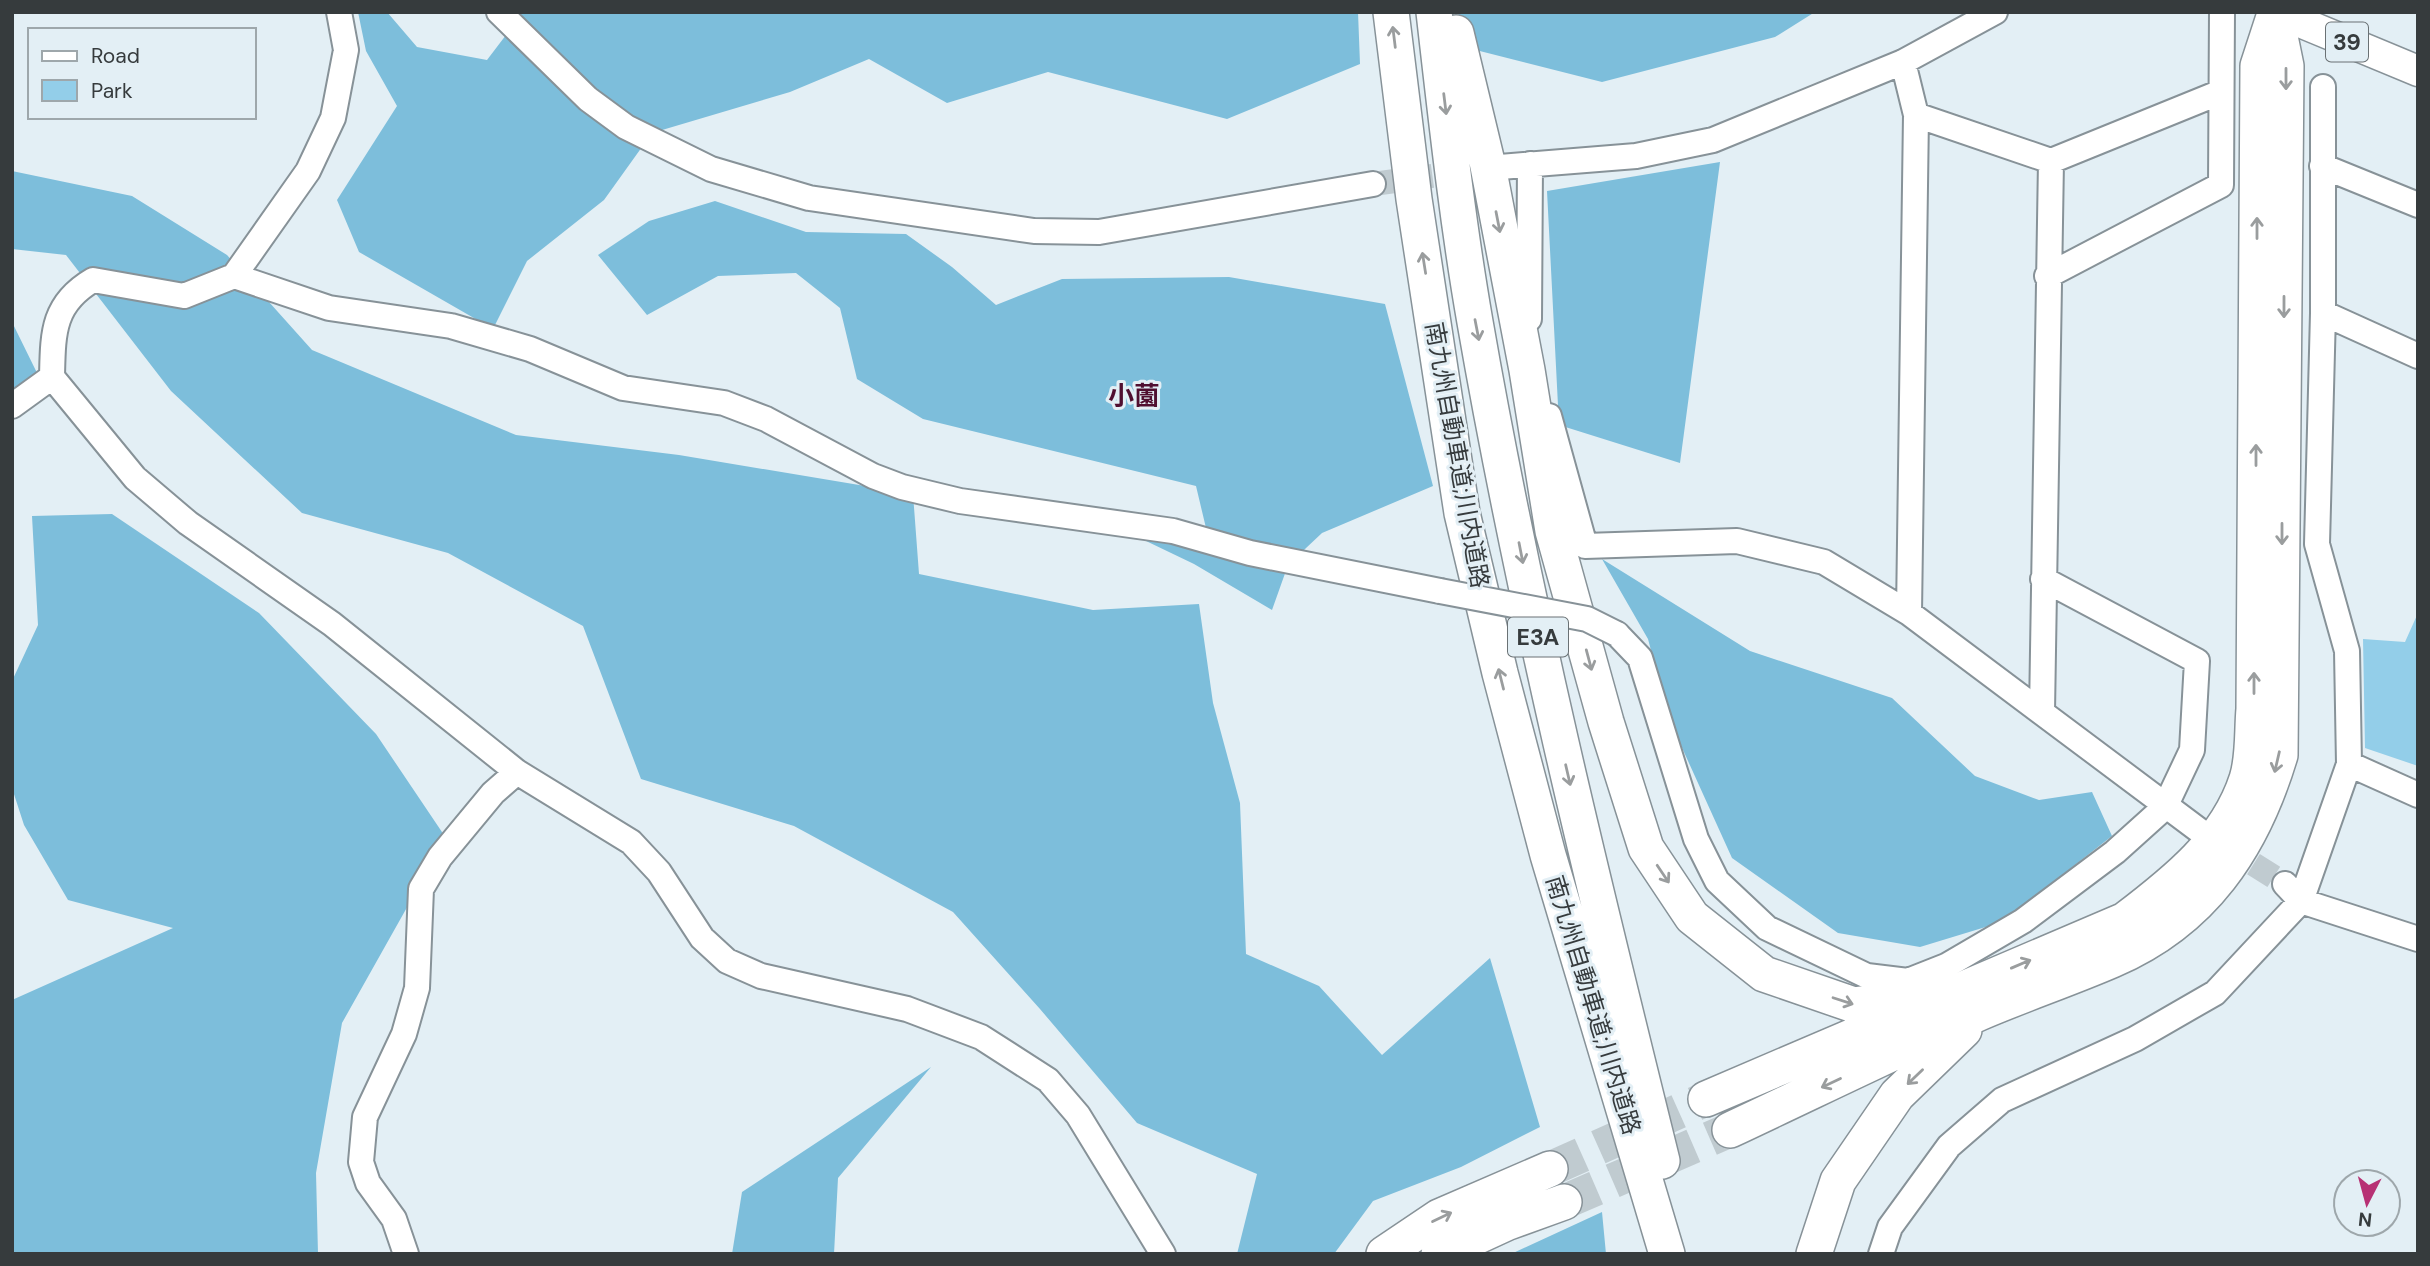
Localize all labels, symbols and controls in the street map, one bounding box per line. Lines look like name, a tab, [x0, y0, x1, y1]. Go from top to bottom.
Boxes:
road number: 39	[2326, 22, 2368, 61]
one-way arrow	[1388, 26, 1401, 49]
legend	[28, 28, 256, 119]
text: Road	[91, 42, 140, 70]
one-way arrow	[2279, 68, 2293, 91]
text: Park	[91, 77, 133, 105]
one-way arrow	[1438, 93, 1451, 115]
one-way arrow	[1492, 210, 1506, 233]
one-way arrow	[2250, 217, 2264, 240]
one-way arrow	[1417, 252, 1430, 275]
one-way arrow	[2277, 295, 2291, 318]
one-way arrow	[1470, 318, 1484, 341]
street label: 南九州自動車道;川内道路	[1419, 320, 1496, 590]
district label: 小薗	[1108, 379, 1160, 413]
one-way arrow	[2249, 444, 2263, 467]
one-way arrow	[2275, 523, 2289, 546]
one-way arrow	[1515, 541, 1528, 564]
road number: E3A	[1508, 618, 1568, 656]
one-way arrow	[1583, 649, 1596, 671]
one-way arrow	[1494, 668, 1507, 691]
one-way arrow	[2247, 672, 2261, 695]
one-way arrow	[2270, 750, 2283, 772]
one-way arrow	[1562, 763, 1576, 786]
one-way arrow	[1656, 864, 1670, 883]
street label: 南九州自動車道;川内道路	[1539, 871, 1648, 1138]
one-way arrow	[2010, 957, 2032, 970]
one-way arrow	[1832, 996, 1854, 1008]
one-way arrow	[1907, 1069, 1924, 1086]
one-way arrow	[1820, 1077, 1841, 1090]
north arrow	[2332, 1168, 2402, 1238]
text: N	[2357, 1206, 2373, 1233]
one-way arrow	[1431, 1210, 1452, 1224]

